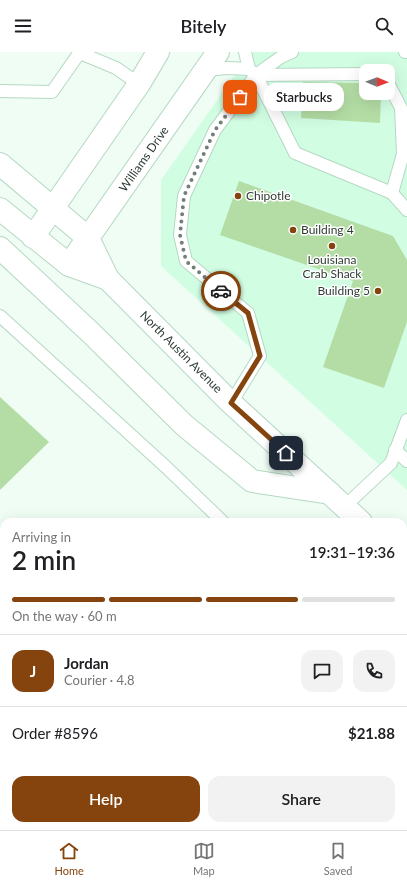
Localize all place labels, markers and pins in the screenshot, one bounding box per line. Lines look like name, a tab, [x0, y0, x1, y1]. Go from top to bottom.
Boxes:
pin	[223, 80, 257, 114]
callout: Starbucks	[264, 83, 344, 111]
place label: Chipotle	[246, 188, 290, 203]
marker: Chipotle	[233, 191, 243, 201]
place label: Building 4	[301, 222, 354, 237]
marker: Building 4	[288, 225, 298, 235]
marker: Louisiana Crab Shack	[327, 241, 337, 251]
place label: Louisiana Crab Shack	[303, 252, 362, 281]
place label: Building 5	[317, 283, 370, 298]
marker: Building 5	[373, 286, 383, 296]
pin	[269, 436, 303, 470]

